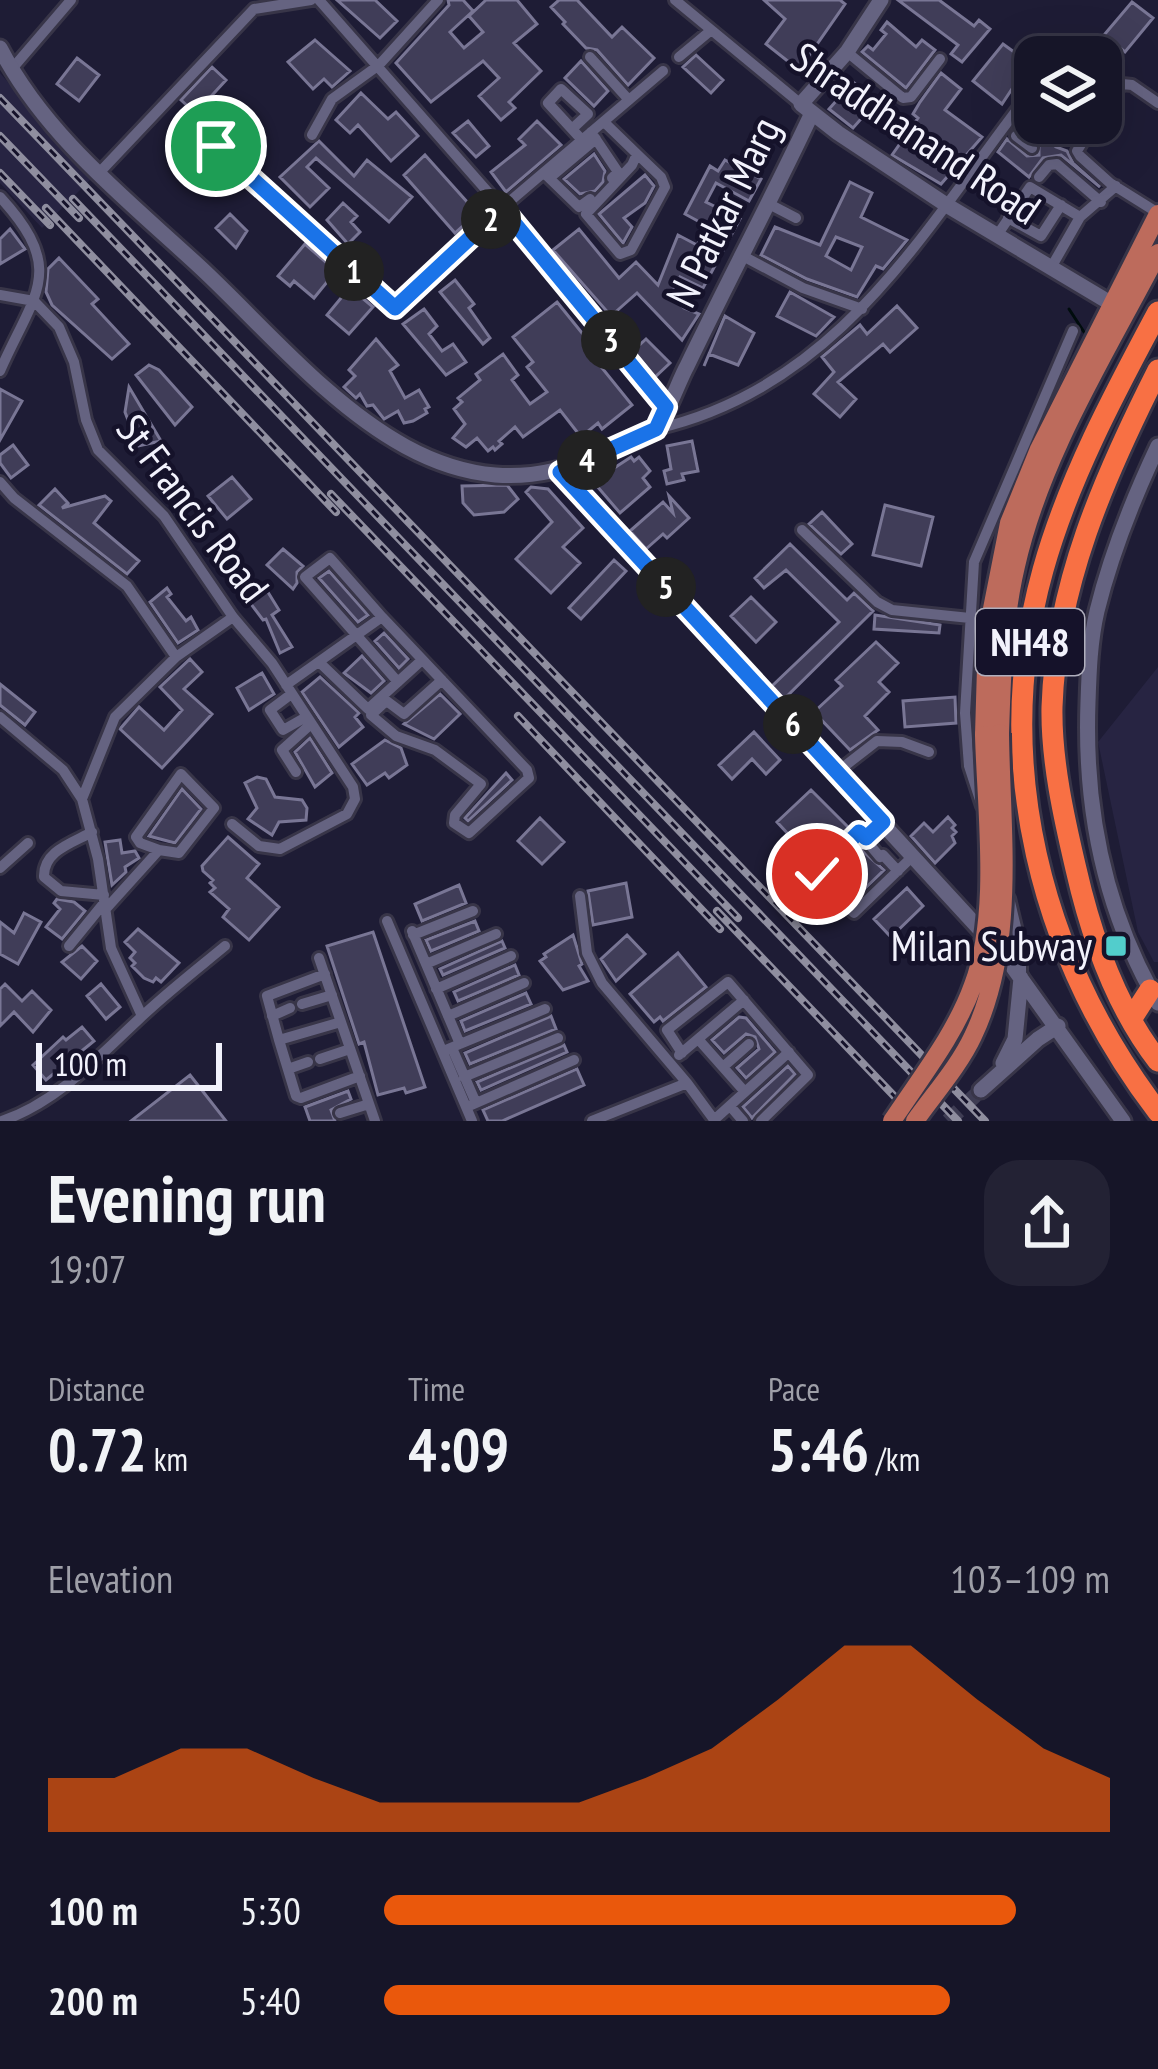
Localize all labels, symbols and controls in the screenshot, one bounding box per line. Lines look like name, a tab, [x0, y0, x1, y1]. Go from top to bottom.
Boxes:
street label: Shraddhanand Road	[781, 29, 1051, 236]
map controls	[1014, 36, 1122, 144]
button: layers	[1014, 36, 1122, 144]
pin	[165, 95, 267, 197]
street label: N Patkar Marg	[653, 108, 792, 316]
icon: arrive	[183, 113, 249, 179]
pin: 2	[461, 189, 521, 249]
text: 2	[483, 197, 499, 240]
pin: 1	[324, 241, 384, 301]
text: 1	[346, 249, 362, 292]
pin: 3	[581, 310, 641, 370]
text: 3	[603, 318, 619, 361]
street label: St Francis Road	[105, 403, 282, 613]
pin: 4	[557, 430, 617, 490]
text: 4	[579, 438, 595, 481]
pin: 5	[636, 557, 696, 617]
text: 5	[658, 565, 674, 608]
road number: NH48	[976, 609, 1084, 675]
pin: 6	[763, 694, 823, 754]
text: 6	[785, 702, 801, 745]
pin	[766, 823, 868, 925]
icon: check	[784, 841, 850, 907]
place label: Milan Subway	[891, 918, 1092, 973]
marker: Milan Subway	[1103, 933, 1129, 959]
scale bar	[36, 1037, 222, 1090]
text: 100 m	[54, 1042, 127, 1085]
text: Evening run	[48, 1155, 326, 1240]
button: share	[984, 1160, 1110, 1286]
text: 19:07	[48, 1243, 126, 1294]
text: Distance	[48, 1367, 145, 1410]
text: Time	[408, 1367, 465, 1410]
text: Pace	[768, 1367, 820, 1410]
text: 0.72	[48, 1410, 147, 1488]
text: 4:09	[408, 1410, 509, 1488]
text: 5:46	[768, 1410, 869, 1488]
text: km	[147, 1437, 188, 1480]
text: /km	[869, 1437, 920, 1480]
text: Elevation	[48, 1553, 173, 1604]
text: 103–109 m	[950, 1553, 1110, 1604]
text: 100 m	[48, 1885, 138, 1936]
text: 5:30	[240, 1885, 301, 1936]
text: 200 m	[48, 1975, 138, 2026]
text: 5:40	[240, 1975, 301, 2026]

